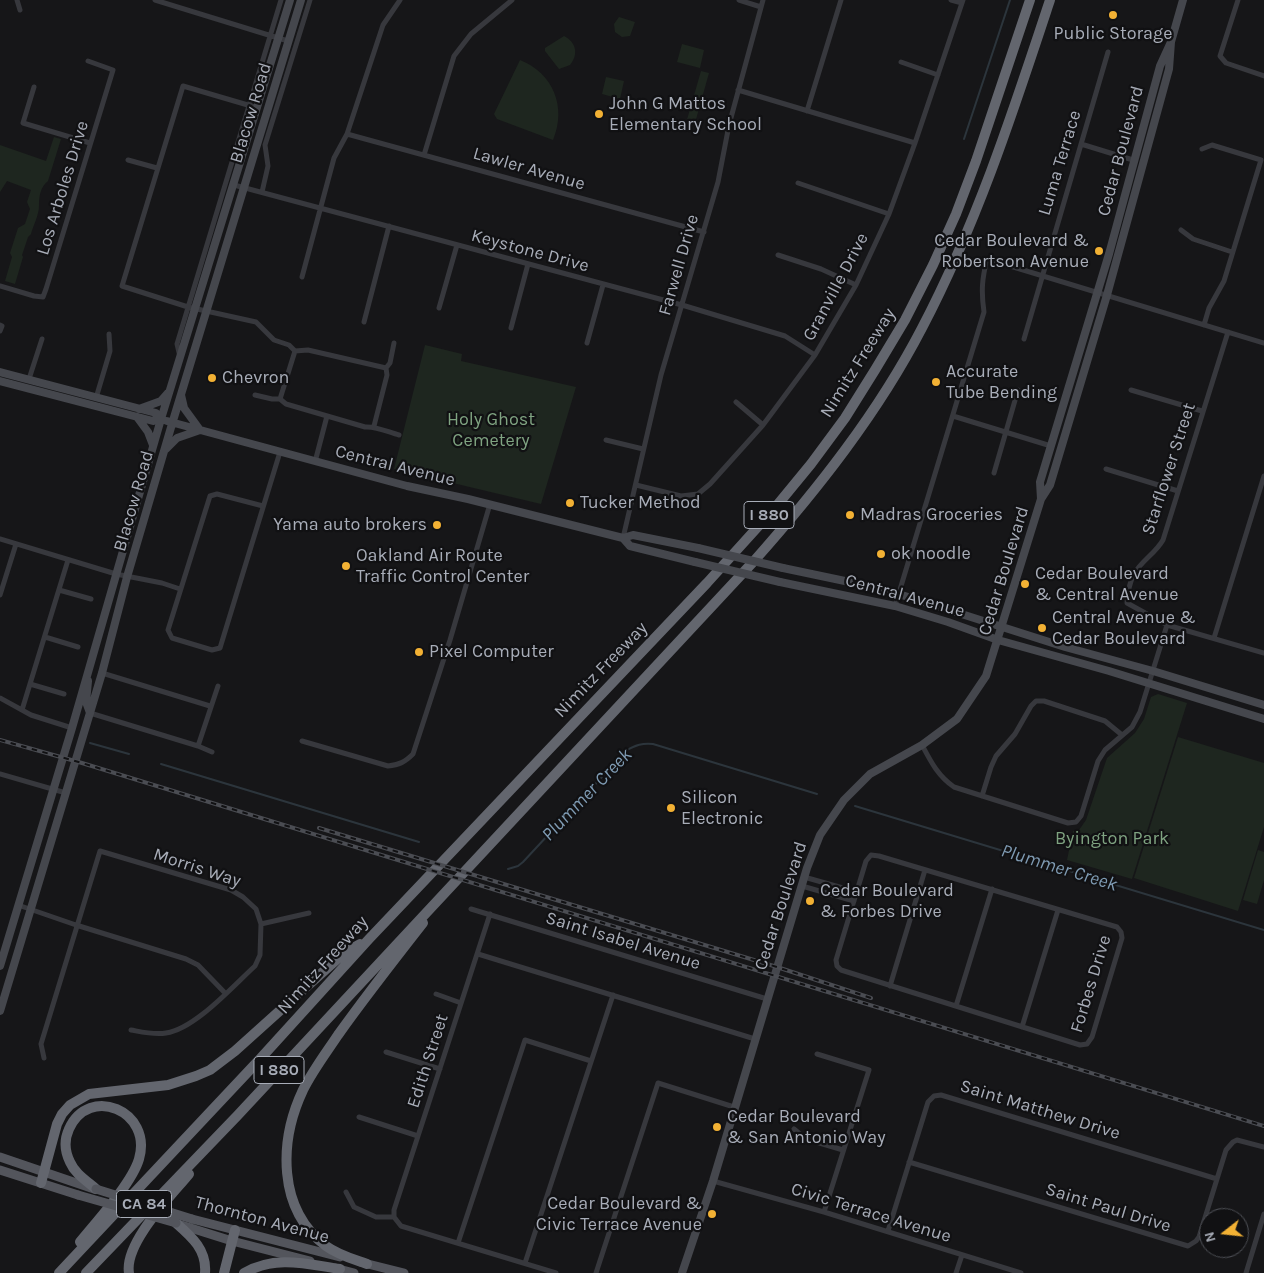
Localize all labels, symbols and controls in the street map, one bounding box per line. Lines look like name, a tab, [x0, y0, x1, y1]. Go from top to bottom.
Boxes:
marker: Public Storage	[1107, 9, 1119, 21]
place label: Public Storage	[1054, 23, 1172, 45]
street label: Blacow Road	[225, 60, 277, 166]
street label: Cedar Boulevard	[1093, 84, 1149, 218]
place label: John G Mattos Elementary School	[609, 93, 762, 136]
marker: John G Mattos Elementary School	[593, 108, 605, 120]
street label: Luma Terrace	[1034, 108, 1086, 218]
street label: Los Arboles Drive	[32, 118, 94, 258]
street label: Lawler Avenue	[470, 143, 588, 195]
street label: Farwell Drive	[654, 212, 704, 318]
street label: Keystone Drive	[469, 225, 591, 277]
street label: Granville Drive	[799, 229, 873, 345]
place label: Cedar Boulevard & Robertson Avenue	[934, 230, 1089, 272]
marker: Cedar Boulevard & Robertson Avenue	[1093, 245, 1105, 257]
street label: Nimitz Freeway	[816, 304, 900, 422]
place label: Accurate Tube Bending	[946, 361, 1057, 404]
place label: Chevron	[222, 367, 289, 389]
marker: Chevron	[206, 372, 218, 384]
marker: Accurate Tube Bending	[930, 376, 942, 388]
street label: Starflower Street	[1137, 400, 1201, 538]
park label: Holy Ghost Cemetery	[447, 409, 535, 452]
street label: Central Avenue	[333, 441, 457, 491]
street label: Blacow Road	[109, 448, 159, 554]
place label: Tucker Method	[580, 492, 701, 514]
marker: Tucker Method	[564, 497, 576, 509]
road number: I 880	[744, 502, 794, 528]
place label: Madras Groceries	[860, 504, 1003, 526]
street label: Cedar Boulevard	[974, 504, 1034, 638]
marker: Madras Groceries	[844, 509, 856, 521]
place label: Yama auto brokers	[273, 514, 427, 536]
marker: Yama auto brokers	[431, 519, 443, 531]
place label: ok noodle	[891, 543, 971, 565]
place label: Oakland Air Route Traffic Control Center	[356, 545, 529, 588]
marker: ok noodle	[875, 548, 887, 560]
marker: Oakland Air Route Traffic Control Center	[340, 560, 352, 572]
place label: Cedar Boulevard & Central Avenue	[1035, 563, 1179, 606]
street label: Central Avenue	[843, 570, 967, 622]
marker: Cedar Boulevard & Central Avenue	[1019, 578, 1031, 590]
place label: Central Avenue & Cedar Boulevard	[1052, 607, 1196, 650]
street label: Nimitz Freeway	[550, 617, 652, 723]
marker: Central Avenue & Cedar Boulevard	[1036, 622, 1048, 634]
place label: Pixel Computer	[429, 641, 554, 663]
marker: Pixel Computer	[413, 646, 425, 658]
water label: Plummer Creek	[537, 744, 637, 846]
place label: Silicon Electronic	[681, 787, 763, 830]
marker: Silicon Electronic	[665, 802, 677, 814]
park label: Byington Park	[1055, 828, 1169, 850]
street label: Cedar Boulevard	[750, 839, 812, 973]
water label: Plummer Creek	[998, 840, 1120, 896]
street label: Morris Way	[150, 844, 244, 892]
place label: Cedar Boulevard & Forbes Drive	[820, 880, 954, 922]
marker: Cedar Boulevard & Forbes Drive	[804, 895, 816, 907]
street label: Saint Isabel Avenue	[543, 907, 703, 975]
street label: Nimitz Freeway	[273, 911, 373, 1019]
street label: Forbes Drive	[1066, 933, 1116, 1035]
street label: Edith Street	[403, 1011, 453, 1111]
road number: I 880	[254, 1056, 304, 1084]
street label: Saint Matthew Drive	[957, 1075, 1123, 1145]
place label: Cedar Boulevard & San Antonio Way	[727, 1106, 886, 1148]
marker: Cedar Boulevard & San Antonio Way	[711, 1121, 723, 1133]
street label: Civic Terrace Avenue	[788, 1178, 954, 1248]
street label: Saint Paul Drive	[1043, 1179, 1173, 1237]
road number: CA 84	[116, 1190, 172, 1218]
street label: Thornton Avenue	[193, 1192, 331, 1248]
place label: Cedar Boulevard & Civic Terrace Avenue	[536, 1193, 702, 1236]
marker: Cedar Boulevard & Civic Terrace Avenue	[706, 1208, 718, 1220]
north arrow	[1199, 1208, 1249, 1258]
text: N	[1201, 1230, 1220, 1244]

